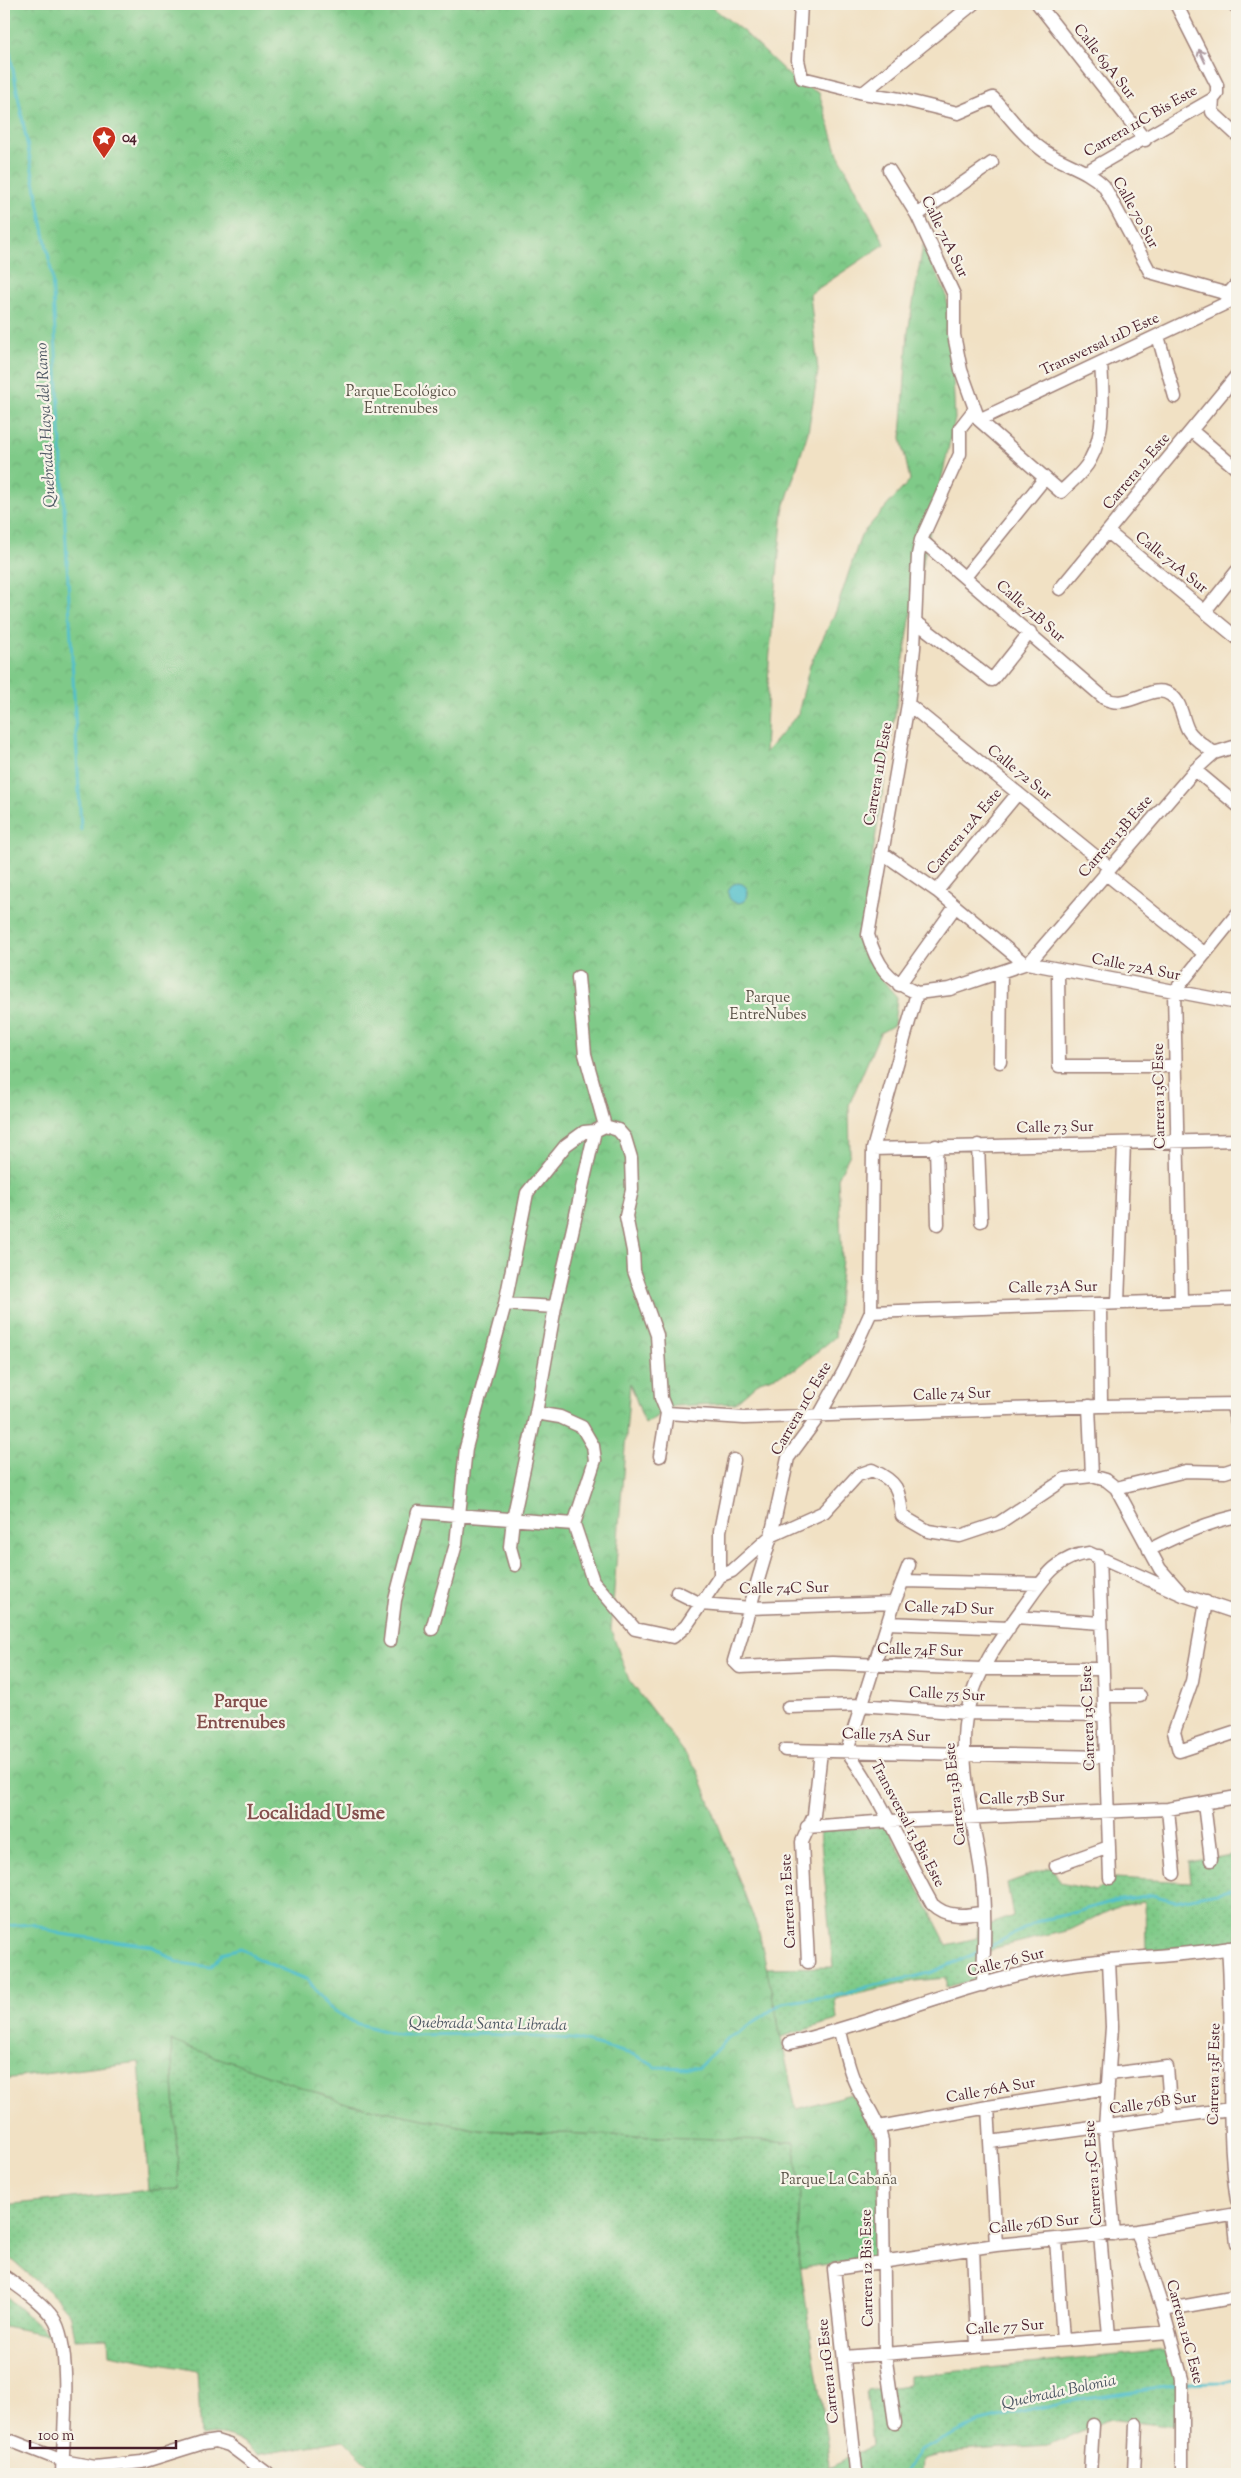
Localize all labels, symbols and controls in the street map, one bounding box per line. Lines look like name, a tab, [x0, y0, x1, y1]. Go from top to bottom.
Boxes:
street label: Calle 69A Sur	[1068, 20, 1140, 104]
one-way arrow	[1197, 49, 1206, 64]
street label: Carrera 11C Bis Este	[1080, 81, 1202, 163]
place icon: 04	[91, 125, 117, 159]
place label: 04	[122, 128, 137, 149]
street label: Calle 70 Sur	[1107, 173, 1163, 253]
street label: Calle 71A Sur	[915, 193, 973, 282]
street label: Transversal 11D Este	[1037, 308, 1163, 382]
water label: Quebrada Haya del Ramo	[31, 342, 63, 508]
park label: Parque Ecológico Entrenubes	[346, 382, 456, 420]
street label: Carrera 12 Este	[1098, 429, 1176, 515]
street label: Calle 71A Sur	[1130, 527, 1212, 599]
street label: Calle 71B Sur	[991, 576, 1069, 648]
street label: Carrera 11D Este	[860, 721, 898, 827]
street label: Calle 72 Sur	[982, 740, 1056, 806]
street label: Carrera 12A Este	[923, 784, 1007, 880]
street label: Carrera 13B Este	[1074, 791, 1158, 883]
street label: Calle 72A Sur	[1090, 949, 1183, 987]
park label: Parque EntreNubes	[730, 988, 806, 1026]
street label: Carrera 13C Este	[1149, 1043, 1171, 1149]
street label: Calle 73 Sur	[1016, 1117, 1094, 1139]
street label: Calle 73A Sur	[1008, 1277, 1098, 1299]
street label: Carrera 11C Este	[767, 1358, 837, 1460]
street label: Calle 74 Sur	[913, 1383, 992, 1407]
street label: Calle 74C Sur	[739, 1578, 829, 1600]
street label: Calle 74D Sur	[904, 1597, 994, 1621]
street label: Calle 74F Sur	[877, 1639, 964, 1663]
street label: Carrera 13C Este	[1077, 1665, 1101, 1771]
street label: Calle 75 Sur	[908, 1683, 986, 1708]
district label: Parque Entrenubes	[197, 1690, 285, 1737]
street label: Calle 75A Sur	[841, 1724, 931, 1748]
street label: Carrera 13B Este	[940, 1741, 972, 1847]
street label: Transversal 13 Bis Este	[865, 1757, 949, 1891]
street label: Calle 75B Sur	[979, 1787, 1066, 1811]
district label: Localidad Usme	[247, 1800, 385, 1829]
street label: Carrera 12 Este	[776, 1853, 802, 1949]
street label: Calle 76 Sur	[965, 1943, 1047, 1983]
water label: Quebrada Santa Librada	[409, 2012, 567, 2038]
street label: Carrera 13F Este	[1204, 2023, 1226, 2125]
street label: Calle 76A Sur	[945, 2073, 1038, 2109]
street label: Calle 76B Sur	[1108, 2087, 1198, 2121]
street label: Carrera 13C Este	[1080, 2119, 1108, 2227]
park label: Parque La Cabaña	[781, 2170, 897, 2191]
street label: Carrera 12 Bis Este	[856, 2209, 880, 2327]
street label: Calle 76D Sur	[988, 2210, 1080, 2240]
street label: Carrera 12C Este	[1160, 2278, 1208, 2386]
street label: Calle 77 Sur	[965, 2315, 1045, 2341]
street label: Carrera 11G Este	[813, 2318, 845, 2424]
water label: Quebrada Bolonia	[1000, 2370, 1118, 2416]
scale bar	[30, 2418, 176, 2450]
text: 100 m	[38, 2426, 75, 2447]

